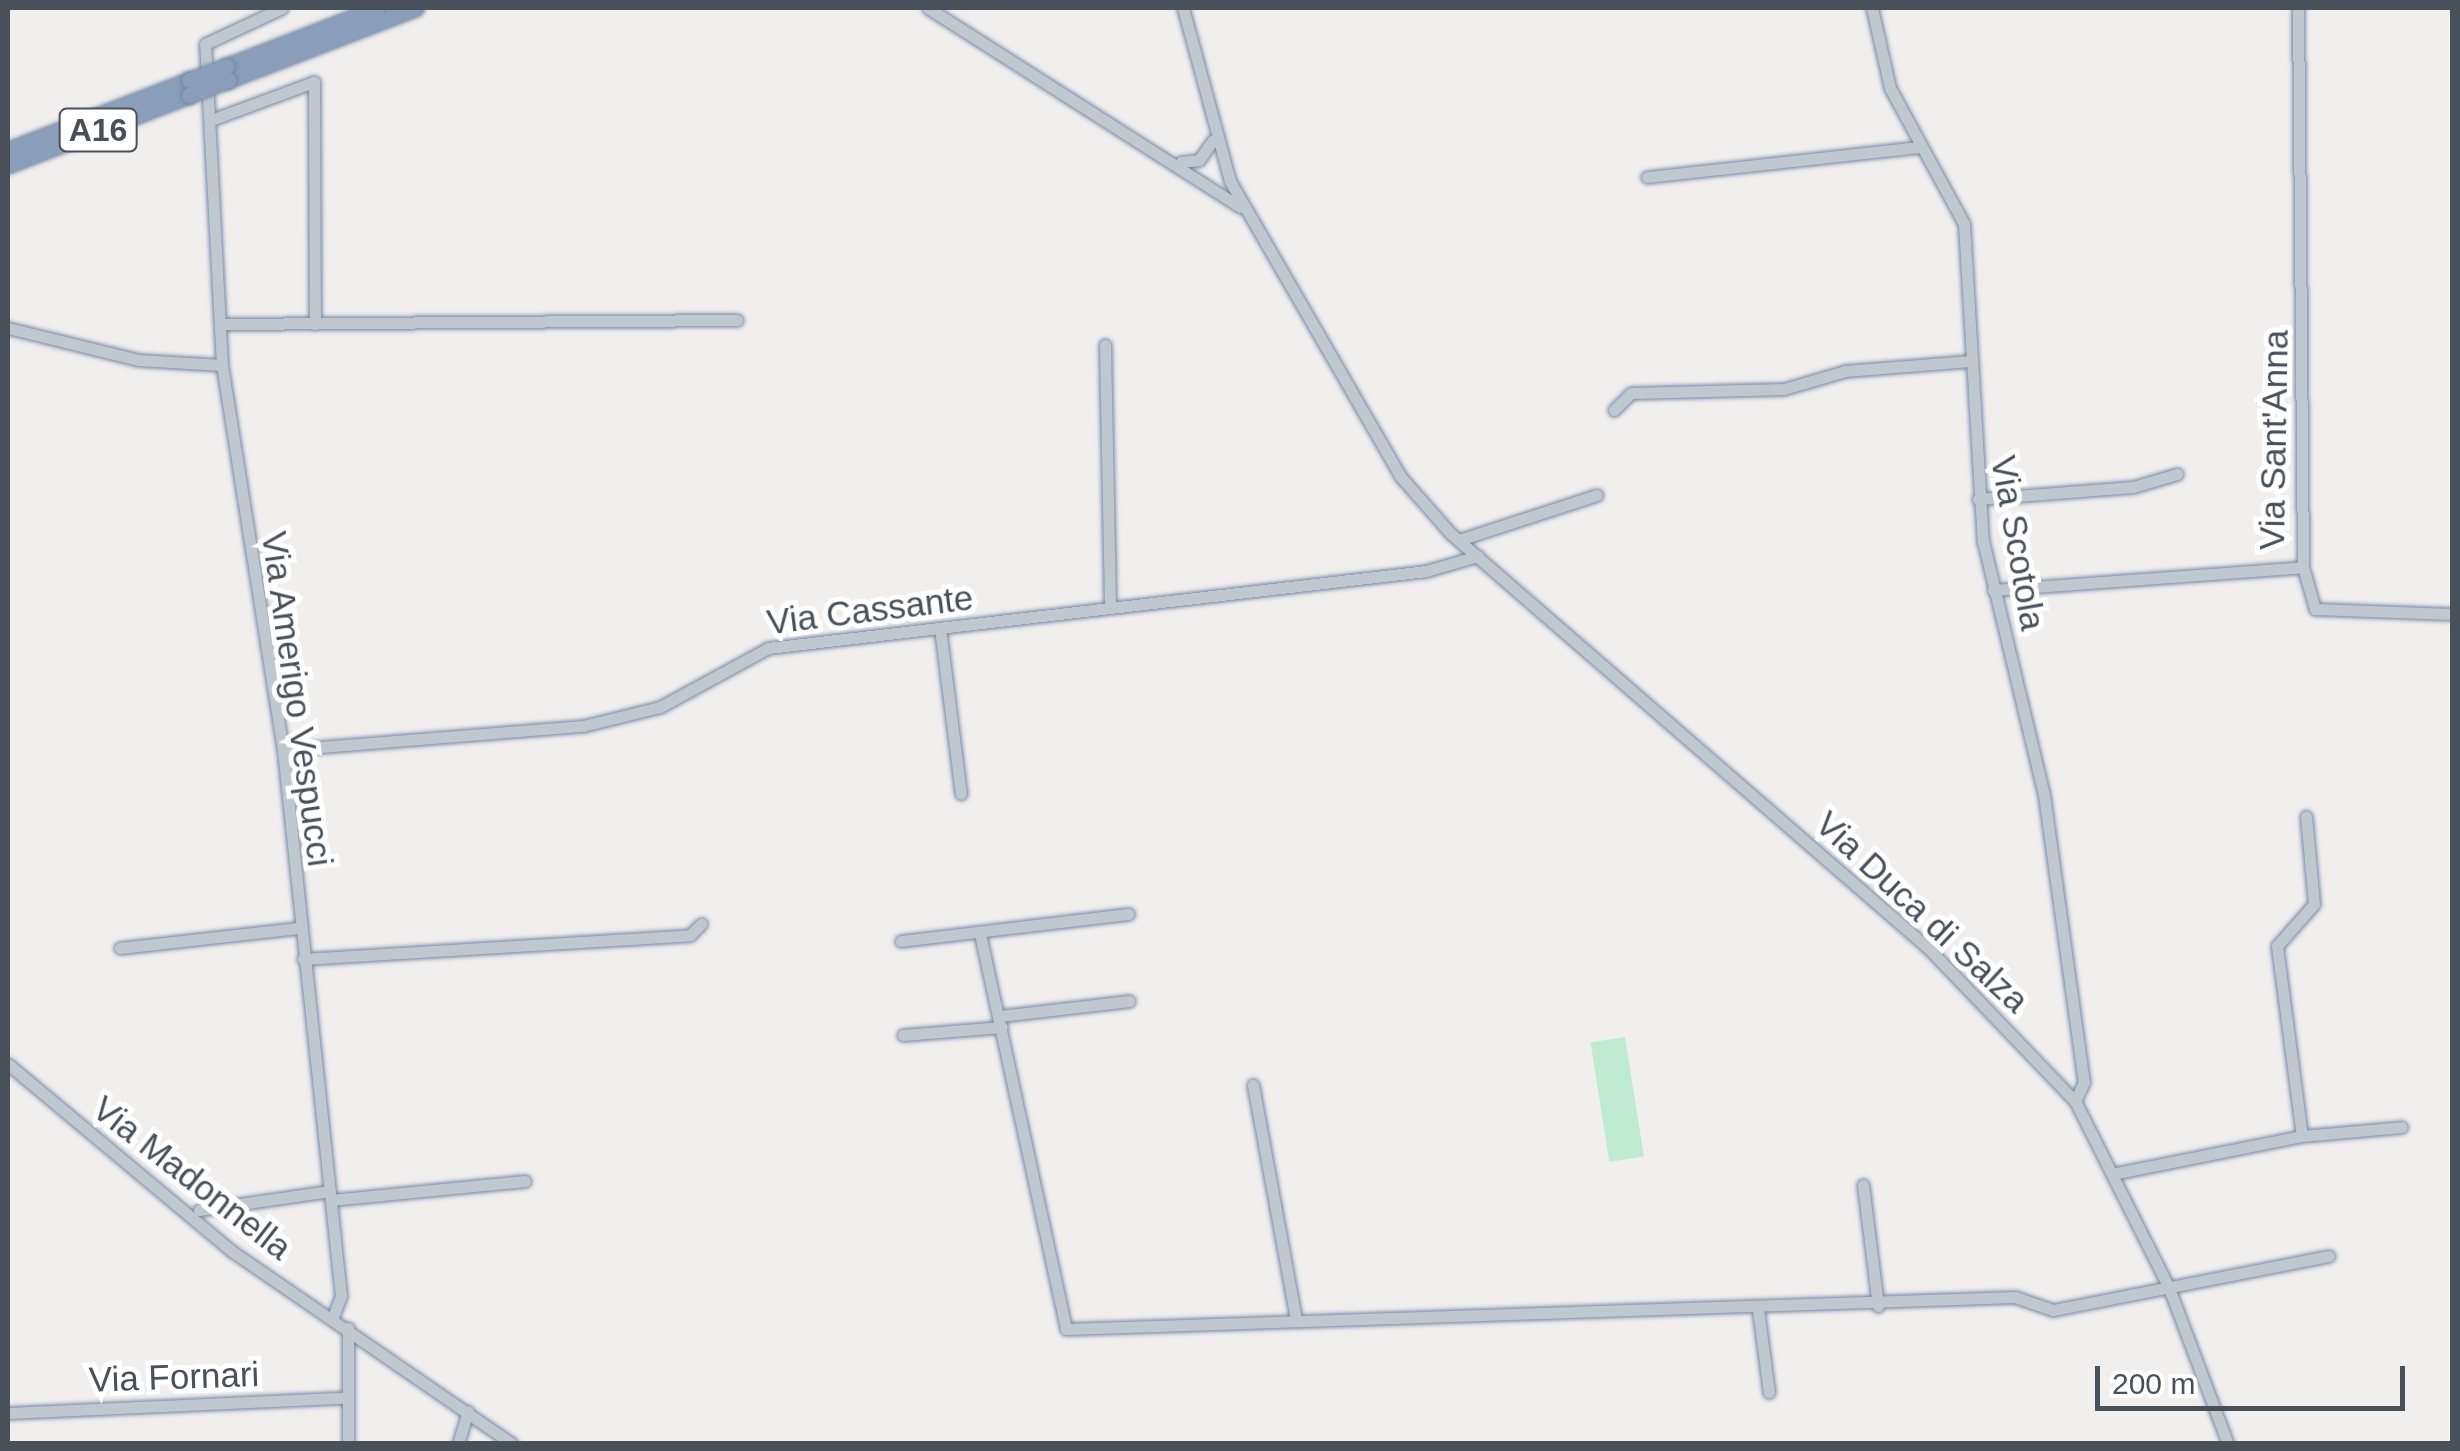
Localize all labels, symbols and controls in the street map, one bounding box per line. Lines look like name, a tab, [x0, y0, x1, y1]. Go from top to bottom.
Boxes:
road number: A16	[58, 103, 138, 157]
street label: Via Sant'Anna	[2251, 330, 2297, 550]
street label: Via Scotola	[1982, 452, 2054, 634]
street label: Via Amerigo Vespucci	[253, 528, 341, 870]
street label: Via Cassante	[764, 577, 976, 643]
street label: Via Duca di Salza	[1807, 803, 2037, 1021]
street label: Via Madonnella	[84, 1087, 300, 1269]
scale bar	[2100, 1346, 2410, 1408]
street label: Via Fornari	[88, 1353, 260, 1401]
text: 200 m	[2112, 1367, 2195, 1400]

